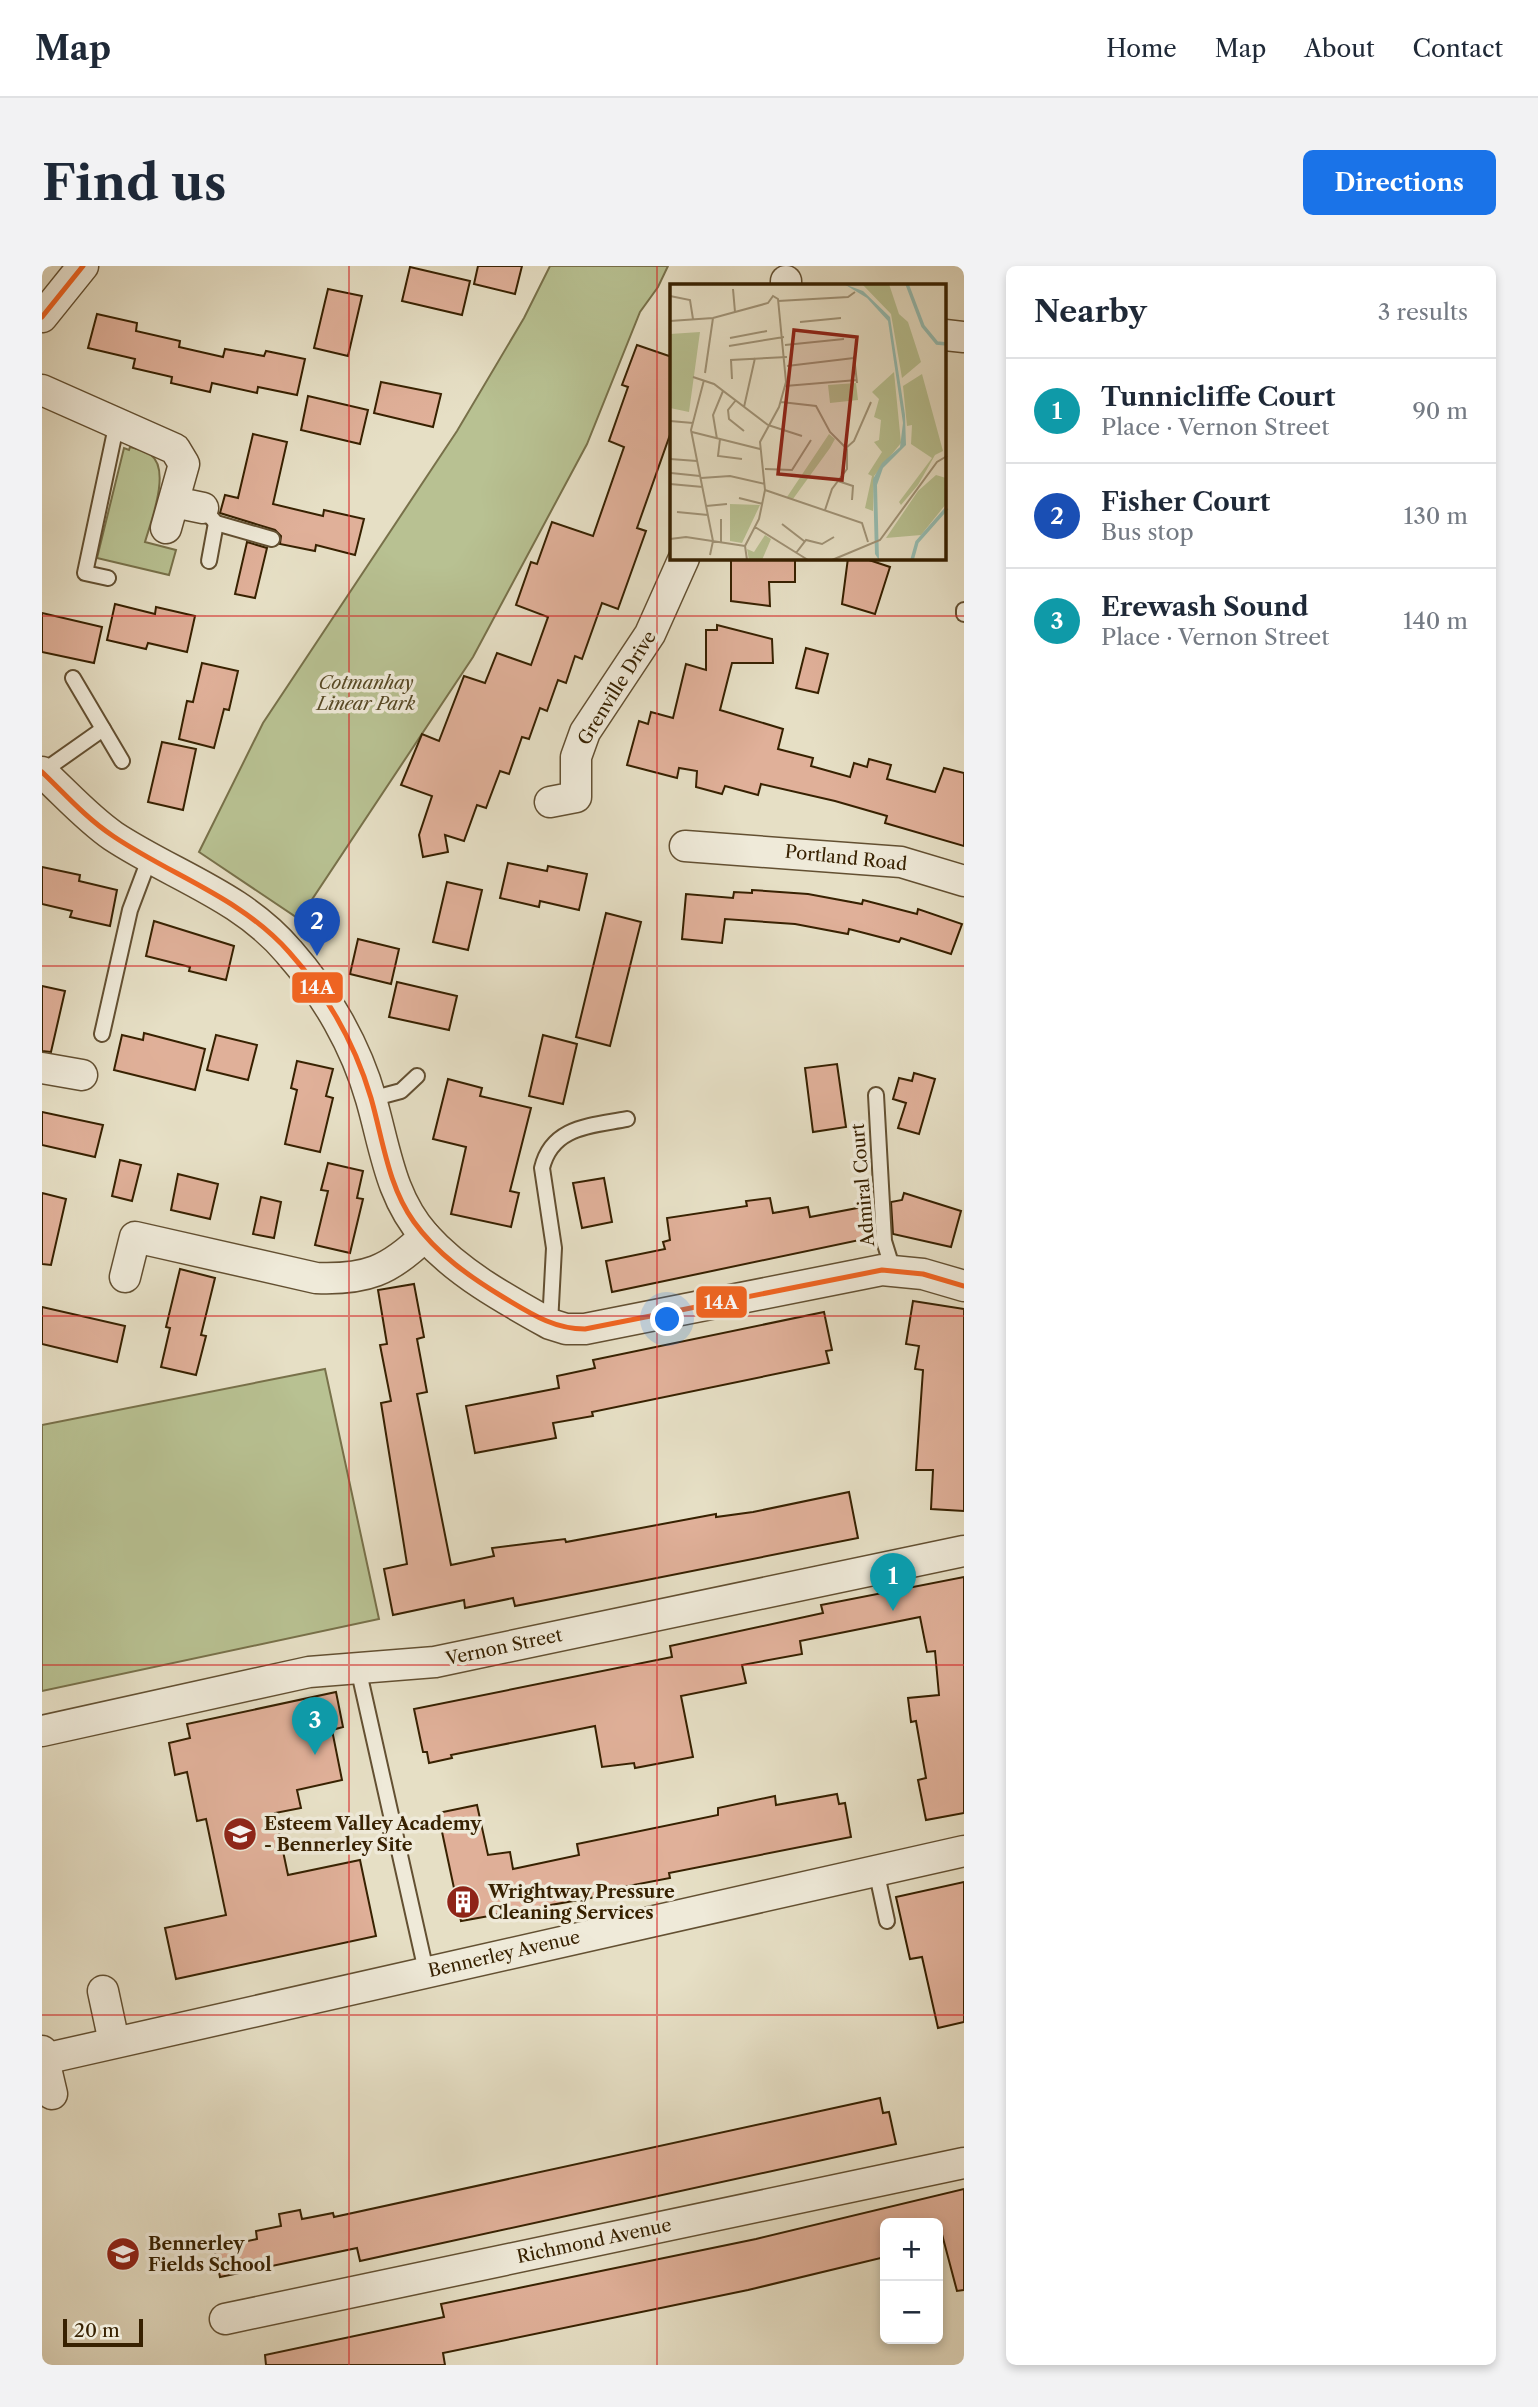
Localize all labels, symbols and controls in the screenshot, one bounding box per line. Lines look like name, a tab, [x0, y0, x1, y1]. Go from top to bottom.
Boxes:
text: Map	[35, 28, 111, 69]
text: Home	[1106, 34, 1177, 63]
text: Map	[1215, 34, 1266, 63]
text: About	[1304, 34, 1375, 63]
text: Contact	[1413, 34, 1503, 63]
button: Directions	[1303, 150, 1496, 215]
text: Find us	[42, 152, 226, 213]
inset map	[670, 284, 946, 560]
text: Nearby	[1034, 293, 1147, 330]
text: 3 results	[1378, 298, 1468, 326]
text: Tunnicliffe Court	[1101, 381, 1335, 413]
text: 1	[1052, 397, 1062, 425]
text: 90 m	[1412, 397, 1468, 425]
text: Place · Vernon Street	[1101, 413, 1329, 441]
text: Fisher Court	[1101, 486, 1270, 518]
text: 2	[1050, 502, 1064, 530]
text: 130 m	[1404, 502, 1468, 530]
text: Bus stop	[1101, 518, 1194, 546]
text: Erewash Sound	[1101, 591, 1309, 623]
text: 3	[1051, 607, 1064, 635]
text: 140 m	[1403, 607, 1468, 635]
text: Place · Vernon Street	[1101, 623, 1329, 651]
street label: Grenville Drive	[573, 627, 661, 749]
park label: Cotmanhay Linear Park	[315, 672, 416, 715]
street label: Portland Road	[784, 841, 908, 875]
pin: 2	[294, 898, 340, 956]
line badge: 14A	[291, 971, 344, 1004]
text: 14A	[300, 976, 336, 999]
street label: Admiral Court	[847, 1122, 879, 1248]
line badge: 14A	[695, 1285, 748, 1319]
text: 14A	[704, 1291, 740, 1314]
your location	[650, 1302, 684, 1336]
pin: 1	[870, 1553, 916, 1611]
street label: Vernon Street	[443, 1624, 565, 1670]
pin: 3	[292, 1697, 338, 1755]
place label: Esteem Valley Academy - Bennerley Site	[264, 1813, 482, 1856]
school or university icon: Esteem Valley Academy - Bennerley Site	[221, 1815, 259, 1853]
place label: Wrightway Pressure Cleaning Services	[487, 1881, 675, 1924]
building icon: Wrightway Pressure Cleaning Services	[444, 1883, 482, 1921]
street label: Bennerley Avenue	[426, 1926, 582, 1982]
street label: Richmond Avenue	[515, 2214, 673, 2268]
map controls	[880, 2218, 943, 2344]
button: +	[880, 2218, 943, 2281]
place label: Bennerley Fields School	[148, 2233, 272, 2276]
school or university icon: Bennerley Fields School	[104, 2235, 142, 2273]
button: −	[880, 2281, 943, 2344]
scale bar	[63, 2316, 144, 2348]
text: 20 m	[74, 2319, 120, 2342]

